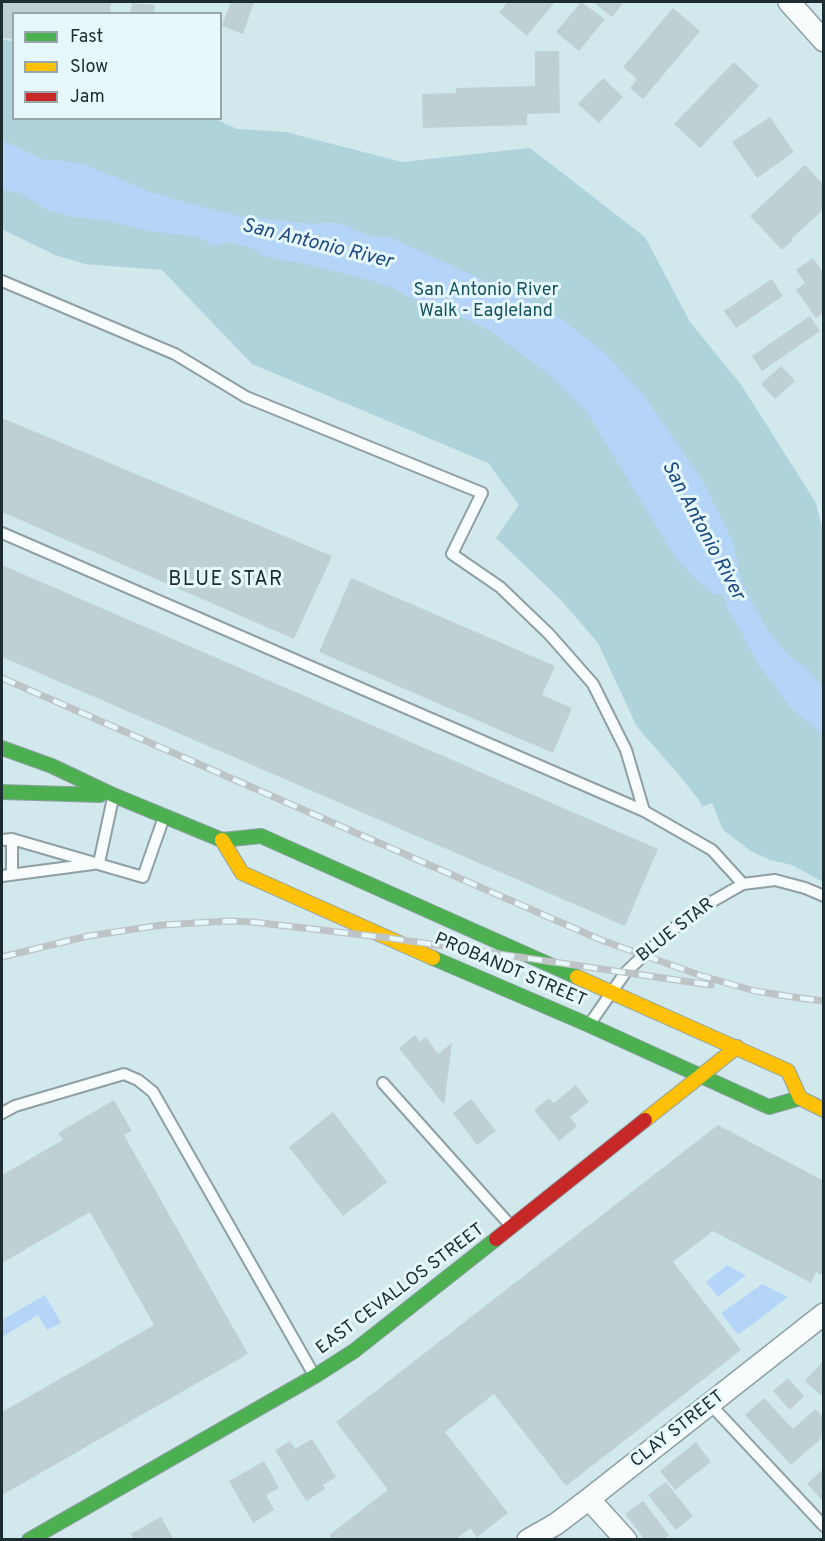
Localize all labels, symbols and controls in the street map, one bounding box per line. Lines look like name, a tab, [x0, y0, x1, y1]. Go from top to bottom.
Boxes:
legend	[12, 12, 222, 120]
text: Fast	[70, 26, 103, 49]
text: Slow	[70, 56, 108, 79]
text: Jam	[70, 86, 105, 109]
water label: San Antonio River	[239, 215, 395, 275]
park label: San Antonio River Walk - Eagleland	[413, 280, 559, 322]
water label: San Antonio River	[655, 457, 749, 605]
district label: BLUE STAR	[168, 569, 284, 593]
street label: BLUE STAR	[633, 894, 719, 968]
street label: PROBANDT STREET	[431, 929, 589, 1013]
street label: EAST CEVALLOS STREET	[313, 1220, 489, 1360]
street label: CLAY STREET	[627, 1387, 729, 1473]

